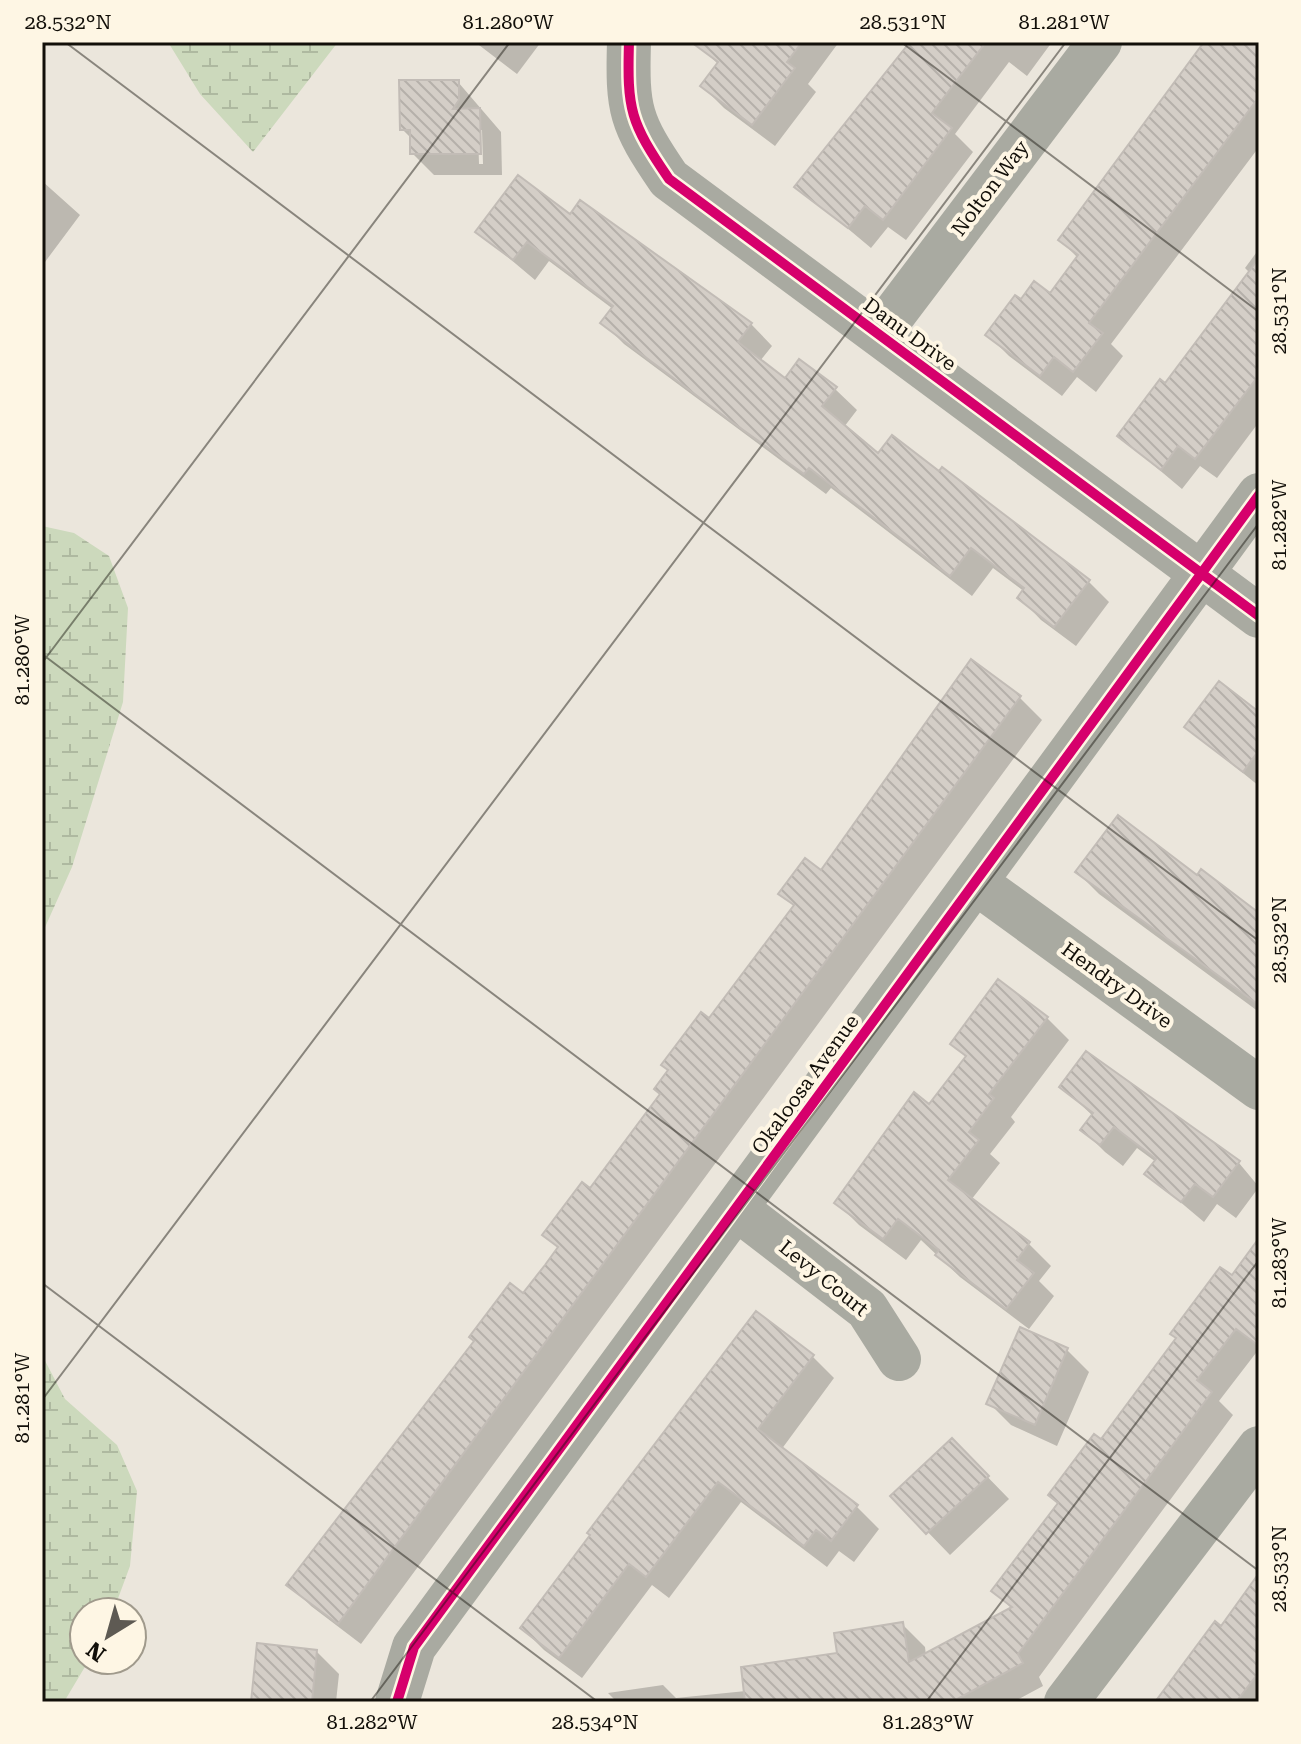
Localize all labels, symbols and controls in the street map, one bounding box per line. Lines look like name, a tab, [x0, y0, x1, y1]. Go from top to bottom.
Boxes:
text: 28.532°N	[25, 10, 111, 34]
text: 81.280°W	[462, 10, 554, 34]
text: 28.531°N	[860, 10, 946, 34]
text: 81.281°W	[1018, 10, 1110, 34]
street label: Nolton Way	[946, 135, 1034, 241]
text: 28.531°N	[1267, 268, 1291, 354]
street label: Danu Drive	[859, 292, 961, 376]
text: 81.282°W	[1267, 479, 1291, 571]
text: 81.280°W	[10, 614, 34, 706]
text: 28.532°N	[1267, 897, 1291, 983]
street label: Hendry Drive	[1057, 937, 1177, 1033]
street label: Okaloosa Avenue	[746, 1010, 864, 1158]
text: 81.283°W	[1267, 1217, 1291, 1309]
street label: Levy Court	[775, 1235, 874, 1321]
text: 81.281°W	[10, 1352, 34, 1444]
text: 28.533°N	[1267, 1526, 1291, 1612]
north arrow	[68, 1596, 148, 1676]
text: N	[82, 1636, 111, 1667]
text: 81.282°W	[326, 1710, 418, 1734]
text: 28.534°N	[552, 1710, 638, 1734]
text: 81.283°W	[882, 1710, 974, 1734]

